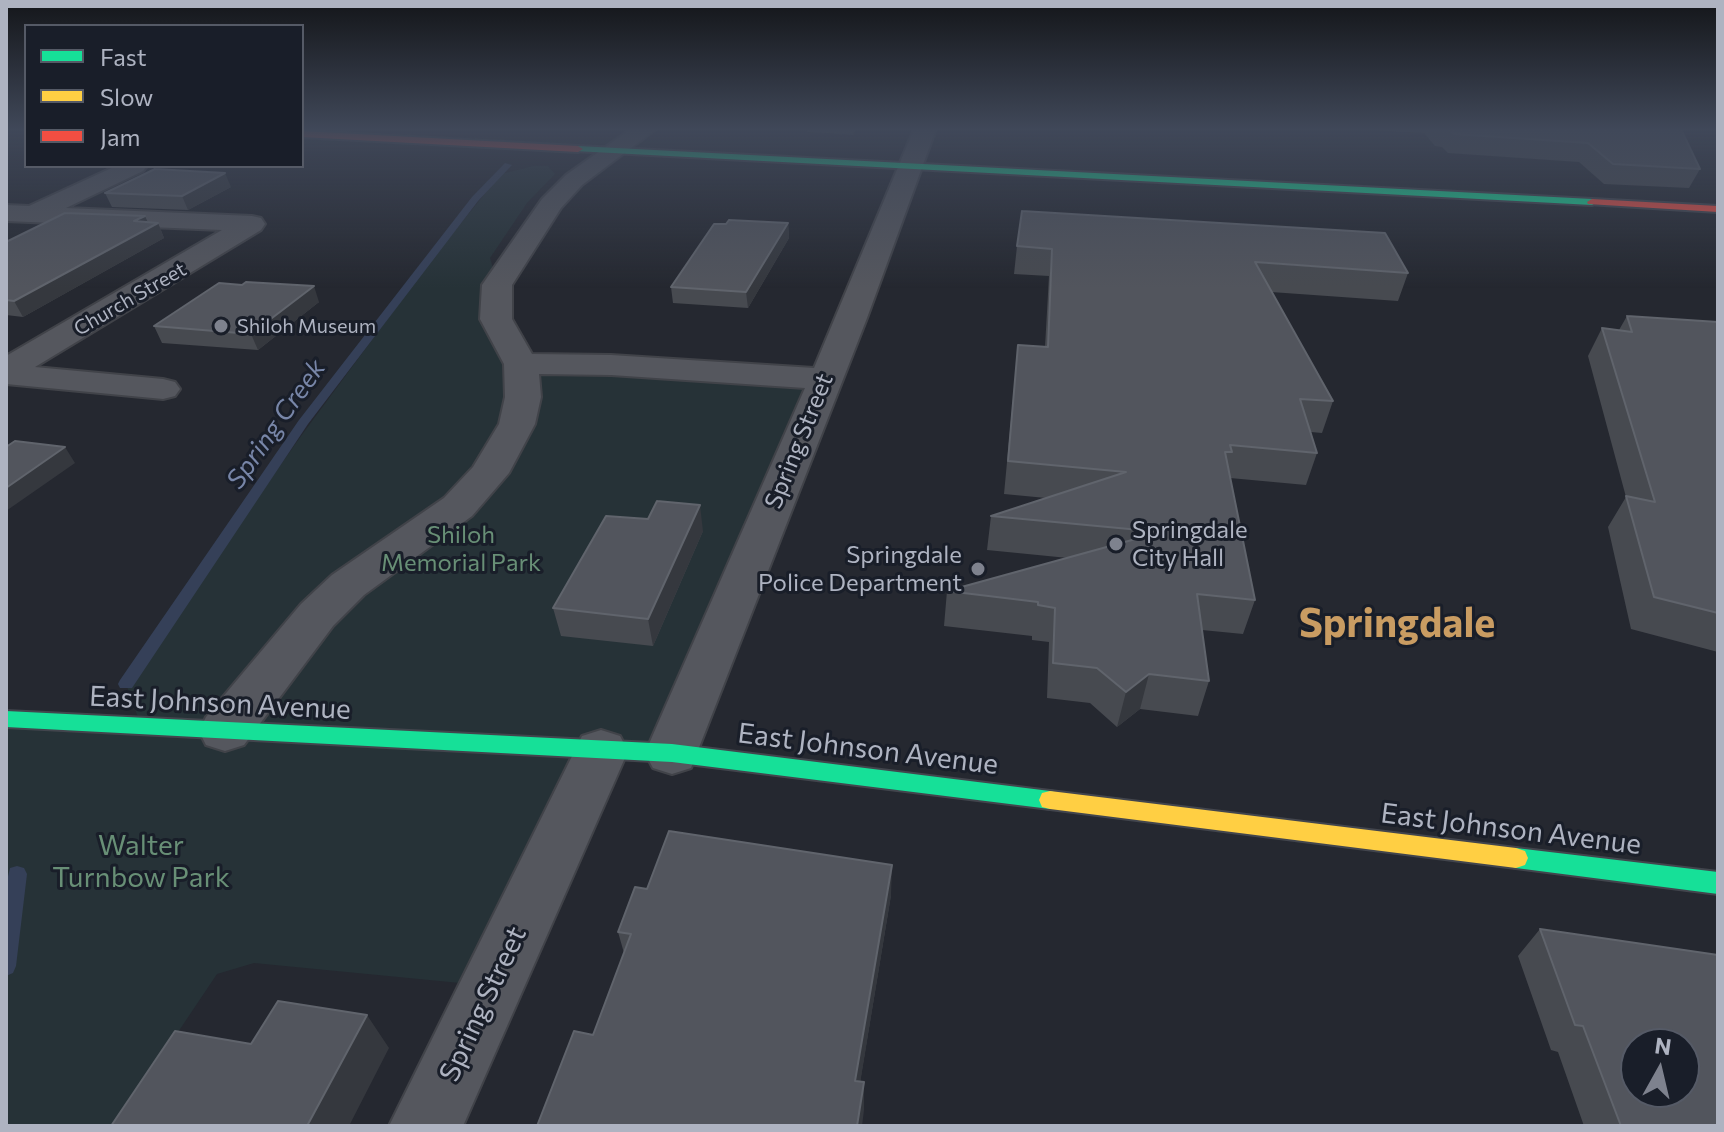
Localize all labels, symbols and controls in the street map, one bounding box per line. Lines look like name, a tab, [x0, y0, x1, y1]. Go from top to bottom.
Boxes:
legend	[24, 24, 304, 168]
text: Fast	[100, 42, 147, 71]
text: Slow	[100, 82, 153, 111]
text: Jam	[100, 122, 140, 151]
street label: Church Street	[70, 257, 190, 341]
place label: Shiloh Museum	[237, 314, 376, 338]
marker: Shiloh Museum	[212, 317, 230, 335]
water label: Spring Creek	[220, 353, 332, 495]
street label: Spring Street	[759, 369, 839, 513]
place label: Springdale City Hall	[1132, 516, 1248, 572]
park label: Shiloh Memorial Park	[381, 521, 541, 577]
marker: Springdale City Hall	[1107, 535, 1125, 553]
place label: Springdale Police Department	[758, 541, 962, 597]
marker: Springdale Police Department	[969, 560, 987, 578]
district label: Springdale	[1299, 600, 1495, 648]
street label: East Johnson Avenue	[88, 679, 352, 727]
street label: East Johnson Avenue	[736, 716, 1000, 782]
street label: East Johnson Avenue	[1379, 796, 1643, 862]
park label: Walter Turnbow Park	[52, 829, 230, 895]
street label: Spring Street	[432, 921, 534, 1087]
north arrow	[1620, 1028, 1700, 1108]
text: N	[1653, 1031, 1673, 1060]

